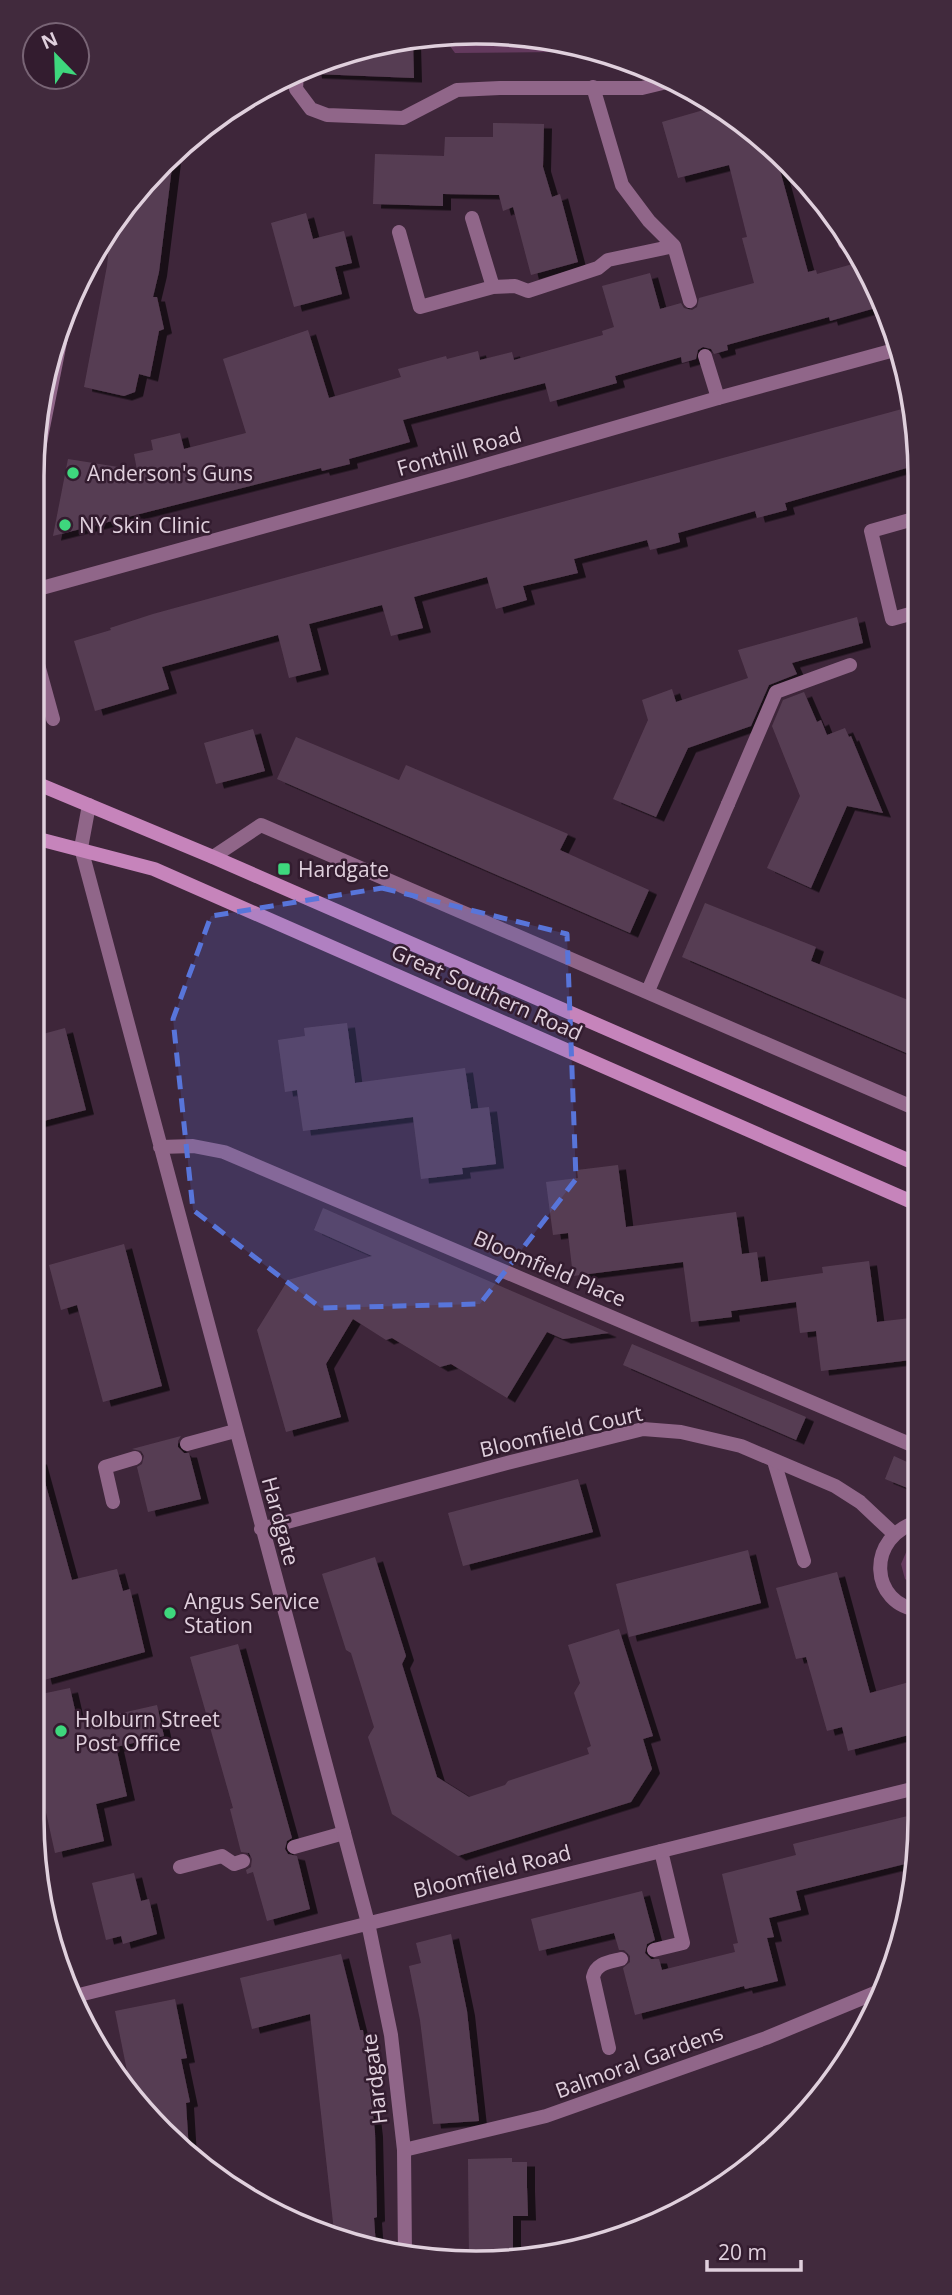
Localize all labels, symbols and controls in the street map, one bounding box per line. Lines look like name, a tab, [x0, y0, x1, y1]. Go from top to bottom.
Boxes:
north arrow	[21, 21, 91, 91]
text: N	[37, 25, 62, 55]
street label: Fonthill Road	[394, 420, 524, 482]
place label: Anderson's Guns	[87, 459, 253, 487]
marker: Anderson's Guns	[65, 465, 81, 481]
place label: NY Skin Clinic	[79, 511, 210, 539]
marker: NY Skin Clinic	[57, 517, 73, 533]
place label: Hardgate	[298, 855, 389, 883]
marker: Hardgate	[276, 861, 292, 877]
street label: Great Southern Road	[387, 937, 587, 1047]
street label: Bloomfield Place	[470, 1223, 630, 1313]
street label: Bloomfield Court	[477, 1399, 645, 1463]
street label: Hardgate	[256, 1473, 306, 1569]
place label: Angus Service Station	[184, 1587, 319, 1639]
marker: Angus Service Station	[162, 1605, 178, 1621]
place label: Holburn Street Post Office	[75, 1705, 220, 1757]
marker: Holburn Street Post Office	[53, 1723, 69, 1739]
street label: Bloomfield Road	[410, 1838, 574, 1904]
street label: Balmoral Gardens	[551, 2018, 727, 2104]
street label: Hardgate	[355, 2032, 393, 2126]
scale bar	[707, 2228, 802, 2272]
text: 20 m	[718, 2238, 767, 2266]

